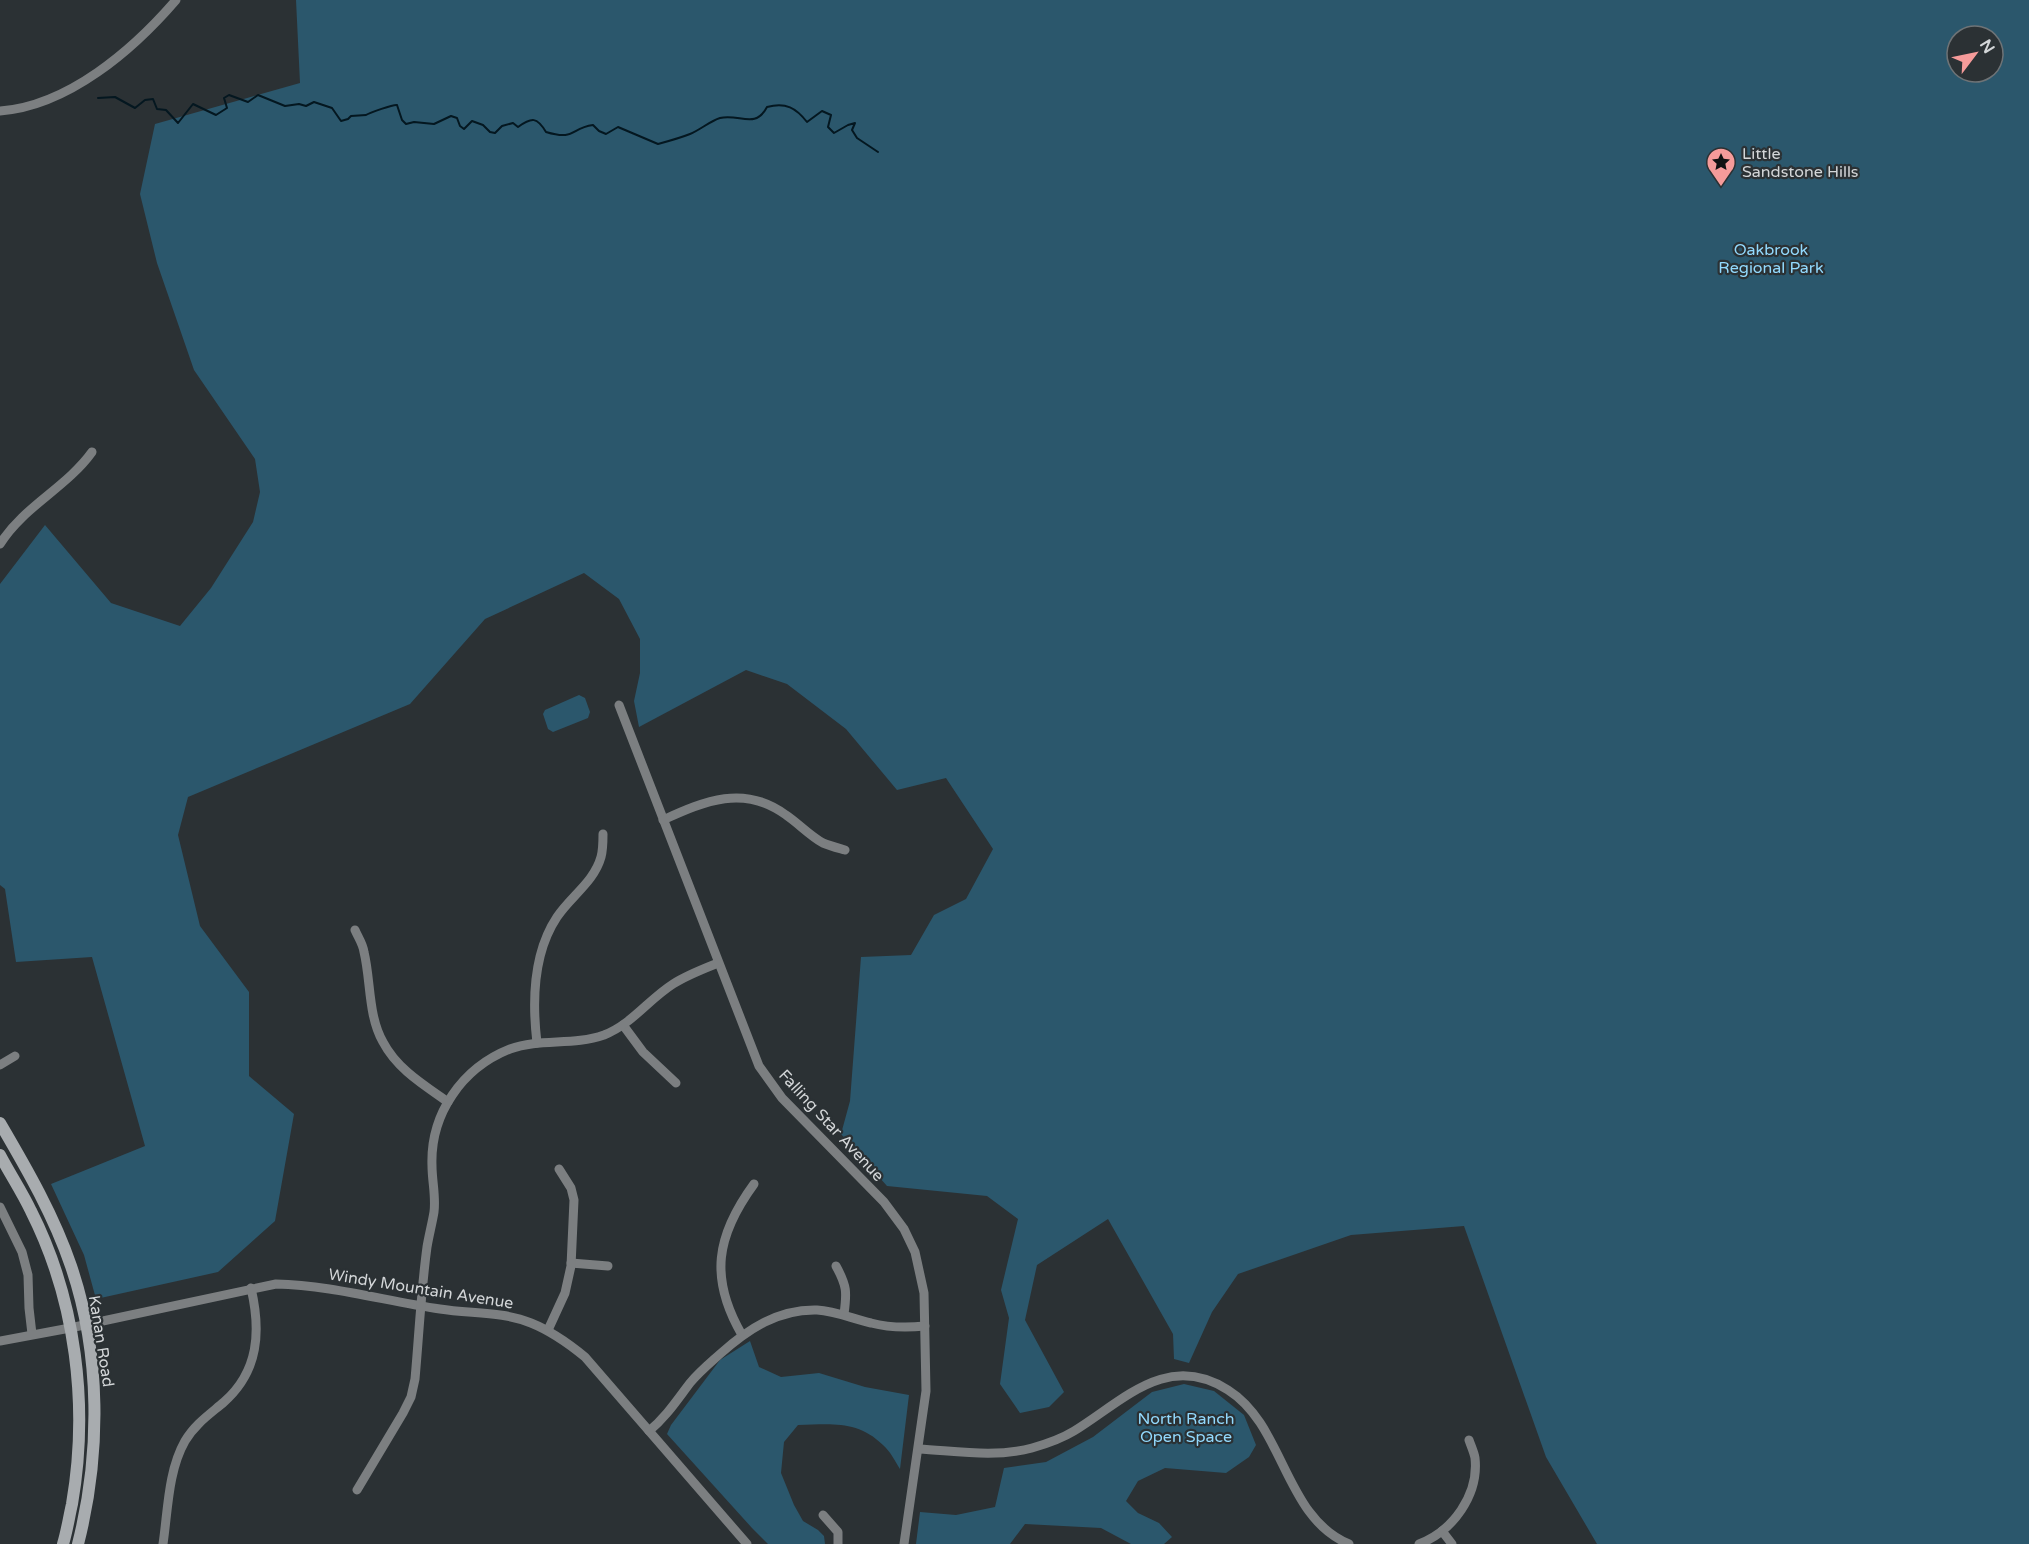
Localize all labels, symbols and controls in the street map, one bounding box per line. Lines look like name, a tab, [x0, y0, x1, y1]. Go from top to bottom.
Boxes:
north arrow	[1945, 24, 2005, 84]
text: N	[1975, 36, 1999, 57]
place label: Little Sandstone Hills	[1742, 144, 1859, 182]
place icon: Little Sandstone Hills	[1705, 146, 1737, 188]
park label: Oakbrook Regional Park	[1718, 240, 1824, 278]
street label: Falling Star Avenue	[774, 1066, 888, 1186]
street label: Windy Mountain Avenue	[327, 1264, 515, 1313]
street label: Kanan Road	[84, 1294, 118, 1388]
park label: North Ranch Open Space	[1138, 1409, 1234, 1447]

